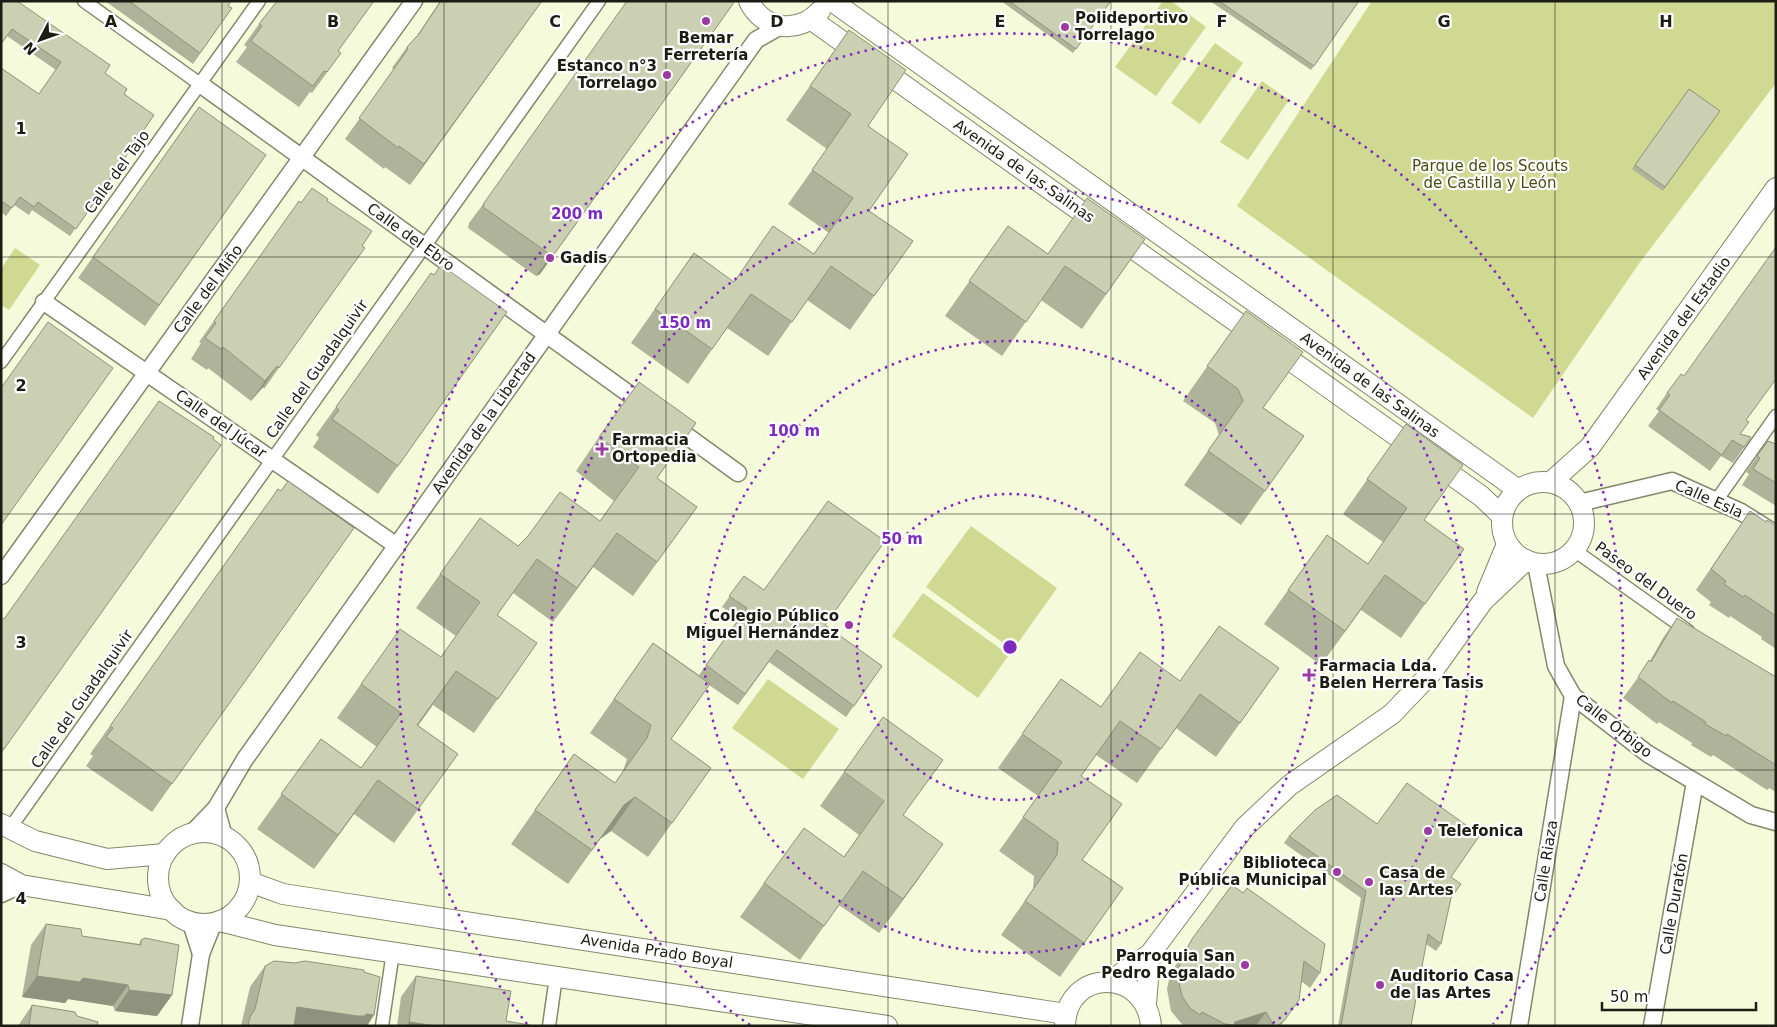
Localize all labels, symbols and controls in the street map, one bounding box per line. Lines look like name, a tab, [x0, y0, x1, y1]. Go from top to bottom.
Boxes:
place label: Polideportivo Torrelago	[1075, 9, 1188, 44]
text: A	[105, 12, 118, 31]
text: B	[327, 12, 339, 31]
text: C	[549, 12, 561, 31]
text: D	[770, 12, 784, 31]
text: E	[995, 12, 1005, 31]
text: F	[1217, 12, 1227, 31]
text: G	[1437, 12, 1451, 31]
text: H	[1659, 12, 1673, 31]
north arrow	[15, 15, 65, 65]
marker: Bemar Ferretería	[700, 15, 712, 27]
marker: Polideportivo Torrelago	[1059, 21, 1071, 33]
place label: Bemar Ferretería	[664, 29, 748, 64]
text: N	[20, 39, 40, 58]
place label: Estanco n°3 Torrelago	[557, 57, 657, 92]
marker: Estanco n°3 Torrelago	[661, 69, 673, 81]
street label: Avenida de las Salinas	[950, 116, 1098, 227]
text: 1	[15, 119, 27, 138]
street label: Calle del Tajo	[81, 127, 153, 217]
park label: Parque de los Scouts de Castilla y León	[1412, 157, 1568, 192]
street label: Calle del Ebro	[364, 199, 458, 275]
text: 200 m	[551, 205, 603, 223]
street label: Calle del Miño	[170, 241, 246, 337]
place label: Gadis	[560, 249, 607, 267]
marker: Gadis	[544, 252, 556, 264]
street label: Avenida del Estadio	[1633, 253, 1735, 383]
street label: Calle del Guadalquivir	[262, 295, 372, 442]
text: 150 m	[659, 314, 711, 332]
street label: Avenida de las Salinas	[1297, 328, 1443, 442]
street label: Avenida de la Libertad	[428, 349, 540, 497]
text: 2	[15, 376, 27, 395]
street label: Calle del Júcar	[172, 386, 271, 463]
text: 100 m	[768, 422, 820, 440]
place label: Farmacia Ortopedia	[612, 431, 697, 466]
marker: Farmacia Ortopedia	[596, 443, 608, 455]
street label: Calle Esla	[1672, 476, 1746, 522]
text: 50 m	[881, 530, 923, 548]
street label: Paseo del Duero	[1592, 538, 1700, 624]
place label: Colegio Público Miguel Hernández	[686, 607, 839, 642]
marker: Colegio Público Miguel Hernández	[843, 619, 855, 631]
street label: Calle del Guadalquivir	[27, 625, 137, 772]
text: 3	[15, 633, 27, 652]
centre of rings	[1001, 638, 1019, 656]
place label: Farmacia Lda. Belen Herrera Tasis	[1319, 657, 1484, 692]
marker: Farmacia Lda. Belen Herrera Tasis	[1303, 669, 1315, 681]
street label: Calle Órbigo	[1572, 690, 1657, 762]
street label: Calle Riaza	[1531, 819, 1561, 903]
place label: Telefonica	[1438, 822, 1523, 840]
marker: Telefonica	[1422, 825, 1434, 837]
street label: Calle Duratón	[1656, 852, 1692, 956]
place label: Biblioteca Pública Municipal	[1179, 854, 1327, 889]
place label: Casa de las Artes	[1379, 864, 1454, 899]
marker: Biblioteca Pública Municipal	[1331, 866, 1343, 878]
marker: Casa de las Artes	[1363, 876, 1375, 888]
text: 4	[15, 889, 27, 908]
street label: Avenida Prado Boyal	[580, 930, 734, 972]
place label: Parroquia San Pedro Regalado	[1101, 947, 1235, 982]
marker: Parroquia San Pedro Regalado	[1239, 959, 1251, 971]
place label: Auditorio Casa de las Artes	[1390, 967, 1514, 1002]
marker: Auditorio Casa de las Artes	[1374, 979, 1386, 991]
scale bar	[1602, 980, 1756, 1012]
text: 50 m	[1610, 988, 1648, 1006]

